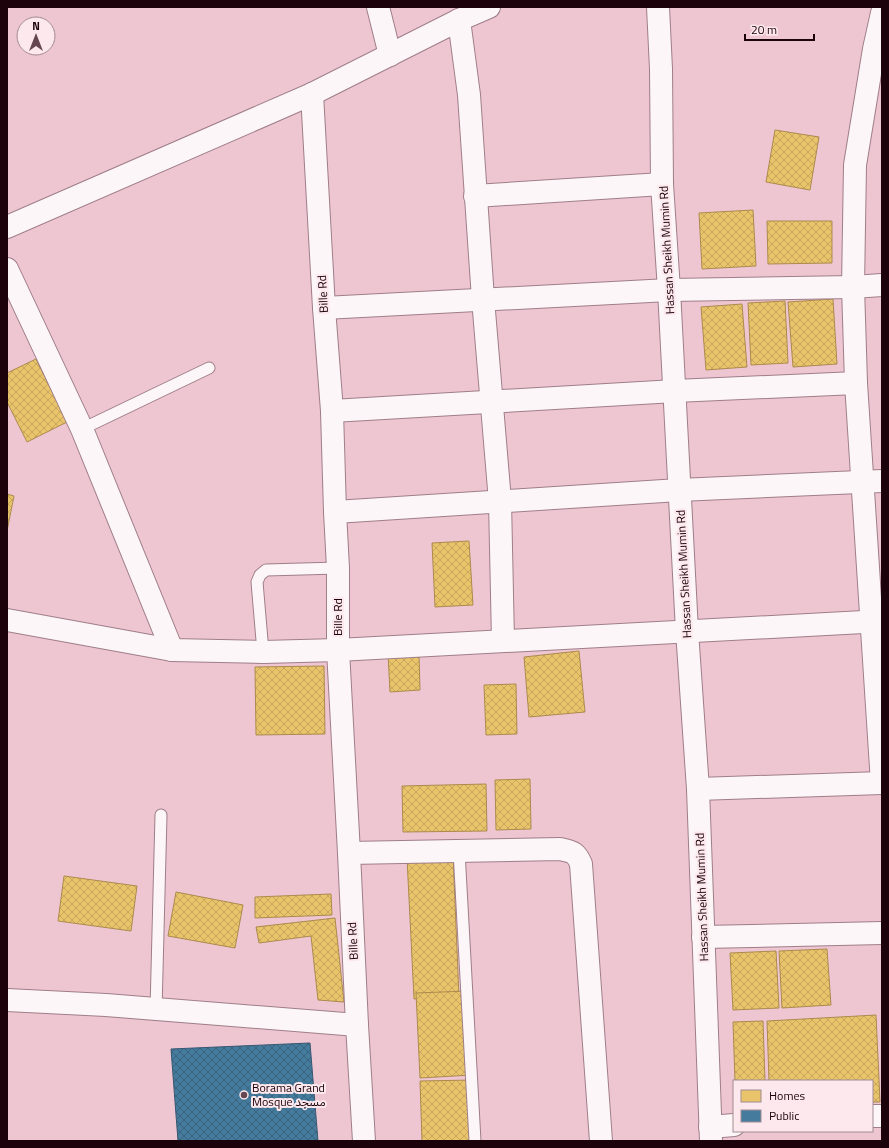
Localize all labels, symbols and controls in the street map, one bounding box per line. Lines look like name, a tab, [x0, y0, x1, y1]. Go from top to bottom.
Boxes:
north arrow	[16, 16, 56, 56]
scale bar	[745, 16, 814, 42]
text: N	[32, 18, 40, 34]
text: 20 m	[751, 20, 777, 39]
street label: Hassan Sheikh Mumin Rd	[654, 185, 679, 315]
street label: Bille Rd	[312, 275, 333, 313]
street label: Hassan Sheikh Mumin Rd	[671, 509, 696, 639]
street label: Bille Rd	[328, 598, 347, 636]
street label: Hassan Sheikh Mumin Rd	[690, 832, 713, 962]
street label: Bille Rd	[342, 922, 363, 960]
place label: Borama Grand Mosque مسجد	[252, 1078, 326, 1111]
legend	[733, 1080, 873, 1132]
text: Homes	[769, 1086, 805, 1105]
marker: Borama Grand Mosque مسجد	[239, 1090, 249, 1100]
text: Public	[769, 1106, 799, 1125]

